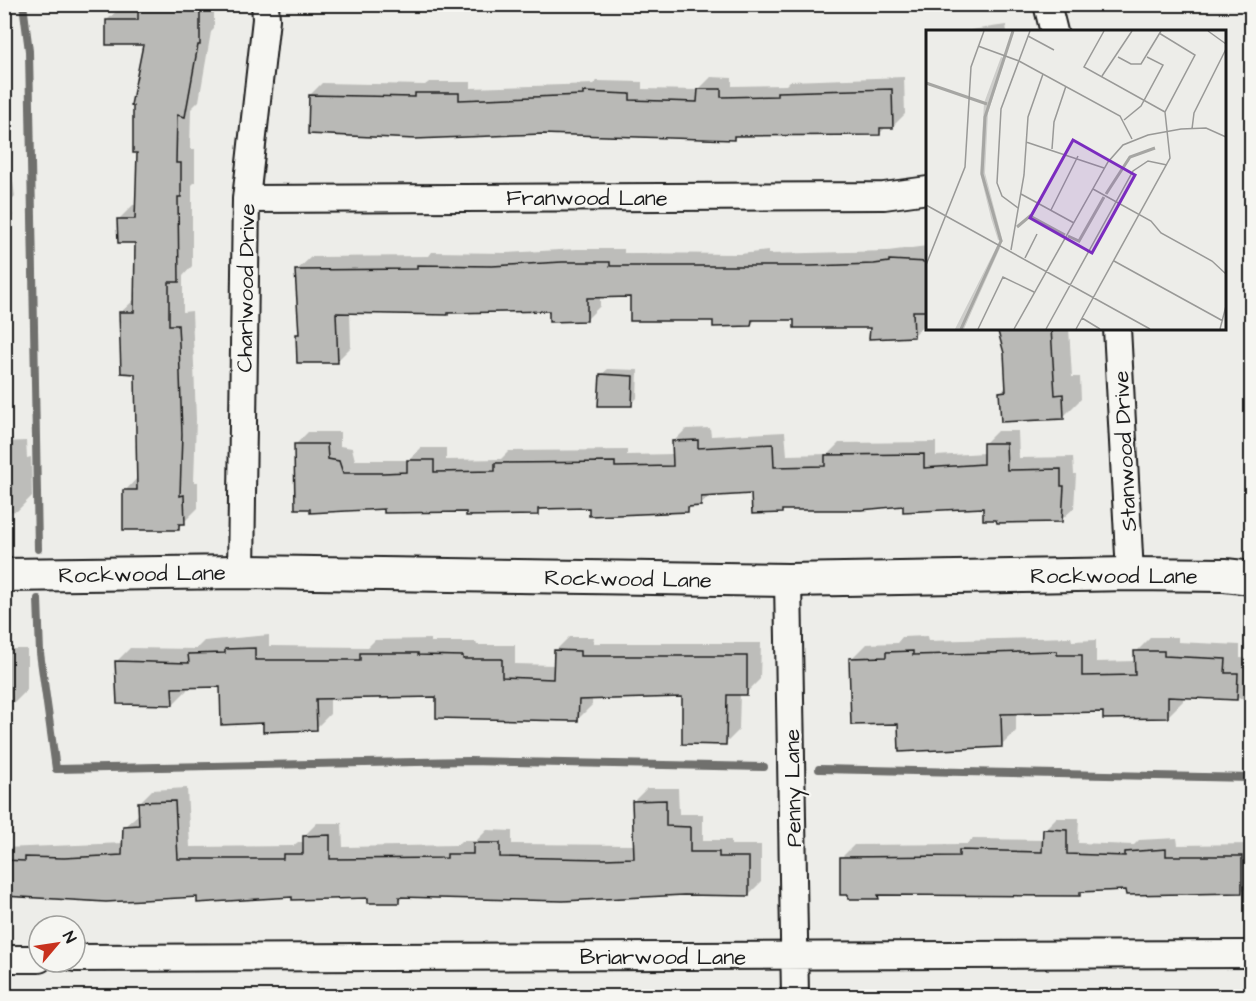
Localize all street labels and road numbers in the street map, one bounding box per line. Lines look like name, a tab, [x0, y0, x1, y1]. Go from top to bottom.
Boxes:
street label: Franwood Lane	[506, 183, 668, 214]
street label: Charlwood Drive	[230, 203, 263, 373]
street label: Stanwood Drive	[1106, 370, 1145, 532]
street label: Rockwood Lane	[58, 558, 226, 591]
street label: Rockwood Lane	[1030, 561, 1198, 592]
street label: Rockwood Lane	[544, 563, 712, 596]
street label: Penny Lane	[777, 729, 811, 847]
street label: Briarwood Lane	[580, 942, 746, 973]

